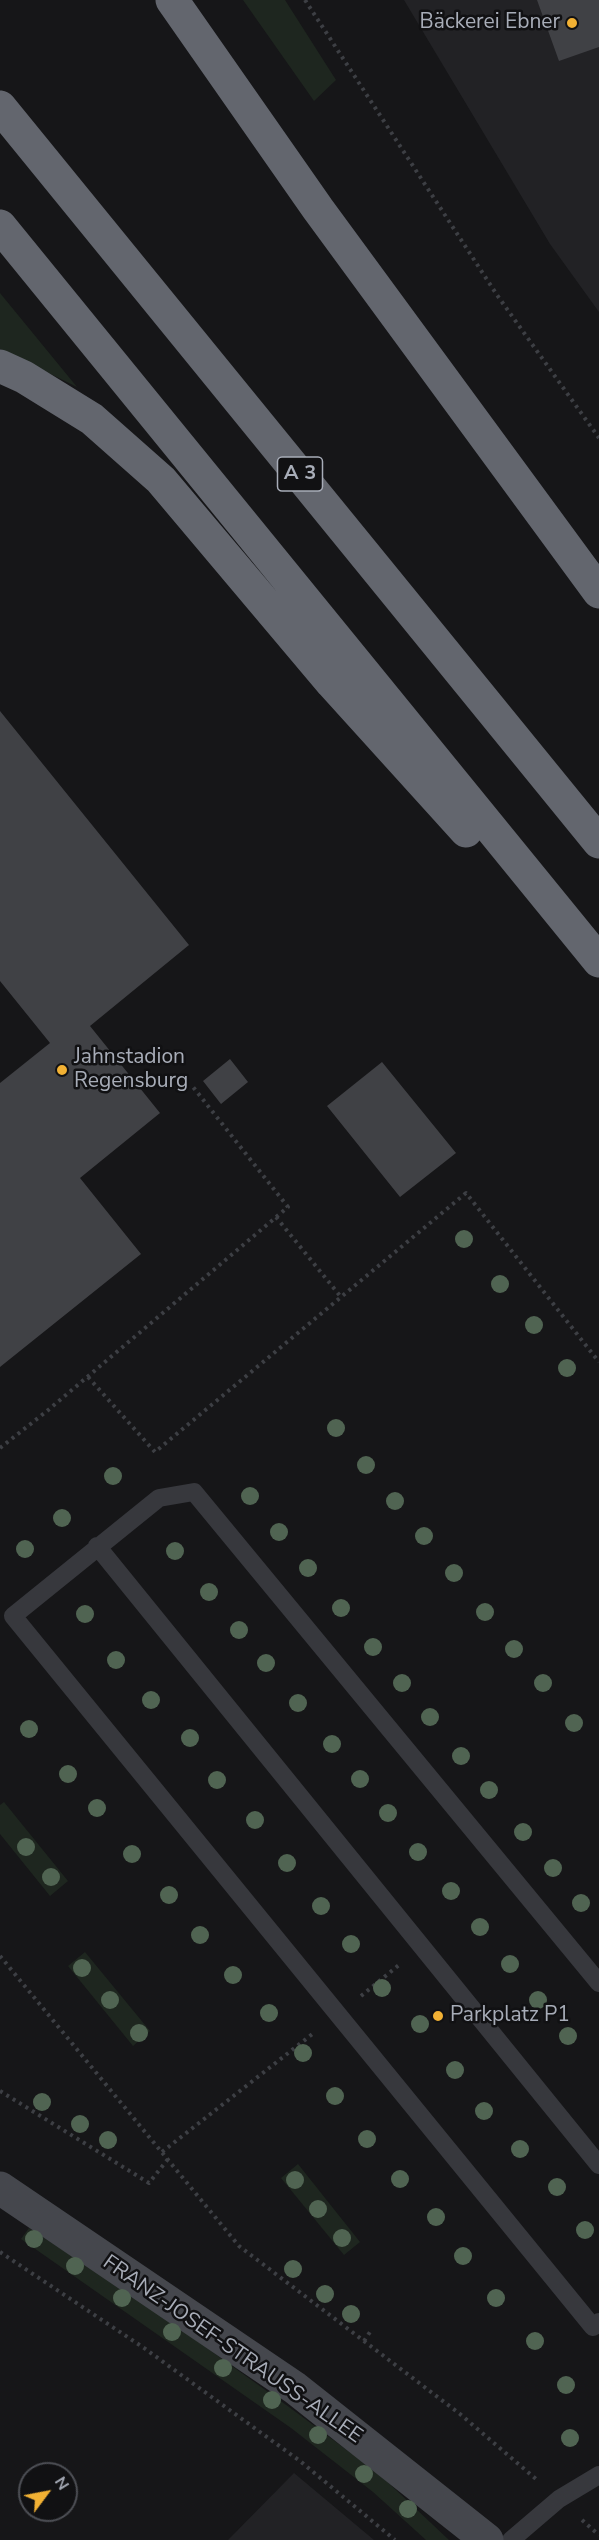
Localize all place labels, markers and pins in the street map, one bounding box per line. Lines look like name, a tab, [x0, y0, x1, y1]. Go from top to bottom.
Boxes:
place label: Bäckerei Ebner	[420, 10, 560, 36]
marker: Bäckerei Ebner	[565, 16, 579, 30]
place label: Jahnstadion Regensburg	[74, 1045, 188, 1095]
marker: Jahnstadion Regensburg	[55, 1063, 69, 1077]
place label: Parkplatz P1	[450, 2003, 570, 2029]
marker: Parkplatz P1	[431, 2009, 445, 2023]

